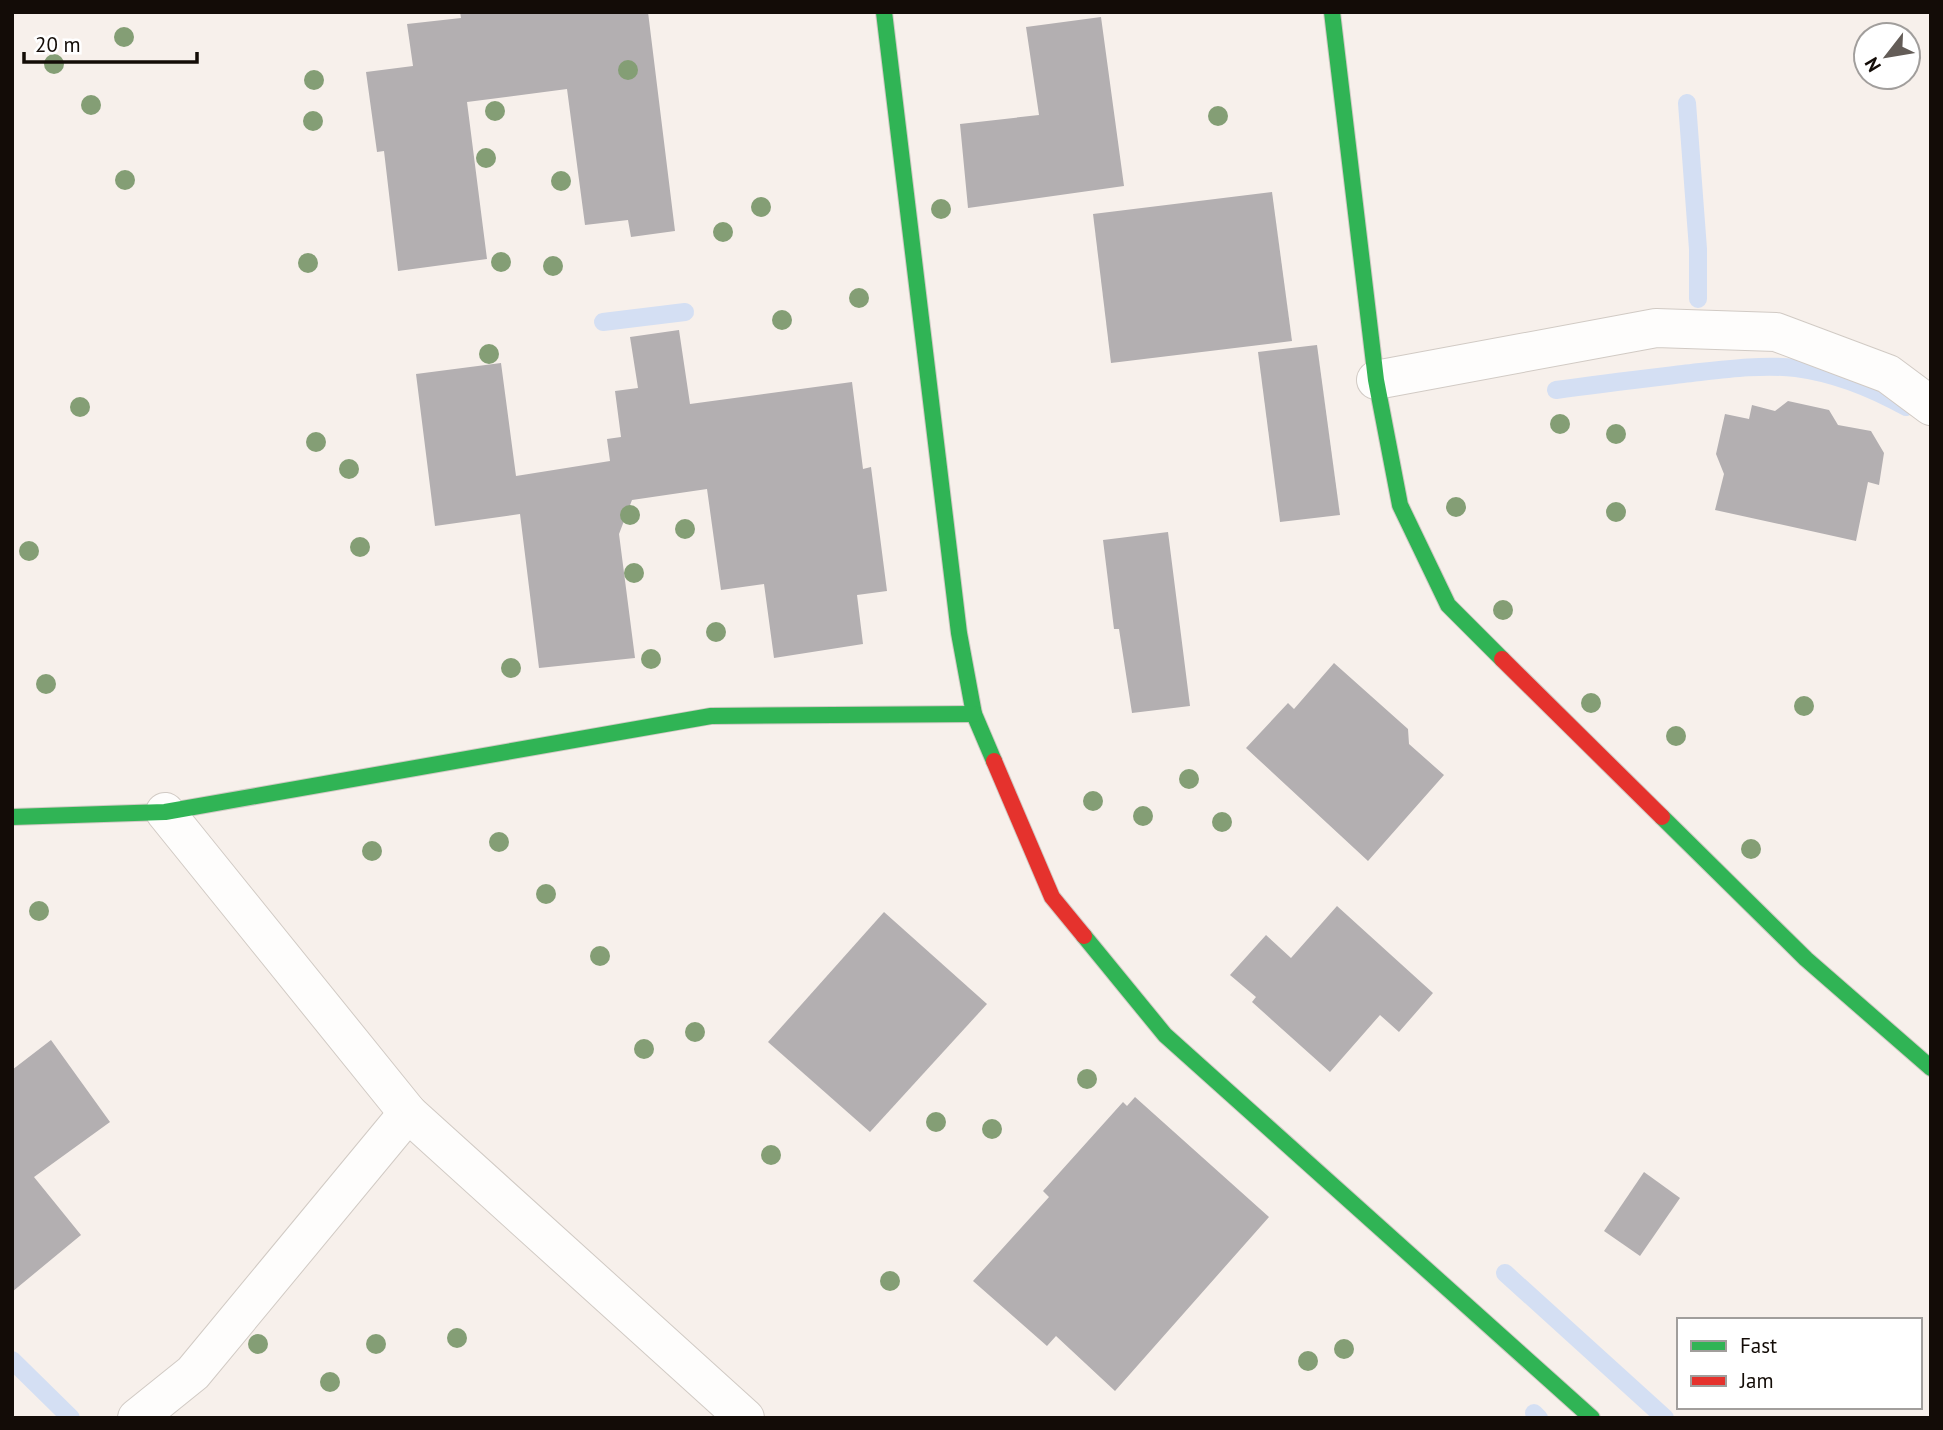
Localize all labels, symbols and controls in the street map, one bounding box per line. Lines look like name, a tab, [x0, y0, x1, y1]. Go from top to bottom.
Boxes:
scale bar	[24, 21, 198, 65]
north arrow	[1852, 21, 1922, 91]
text: 20 m	[35, 31, 81, 58]
text: N	[1859, 53, 1886, 76]
legend	[1677, 1318, 1922, 1409]
text: Fast	[1740, 1332, 1777, 1359]
text: Jam	[1739, 1367, 1774, 1394]

